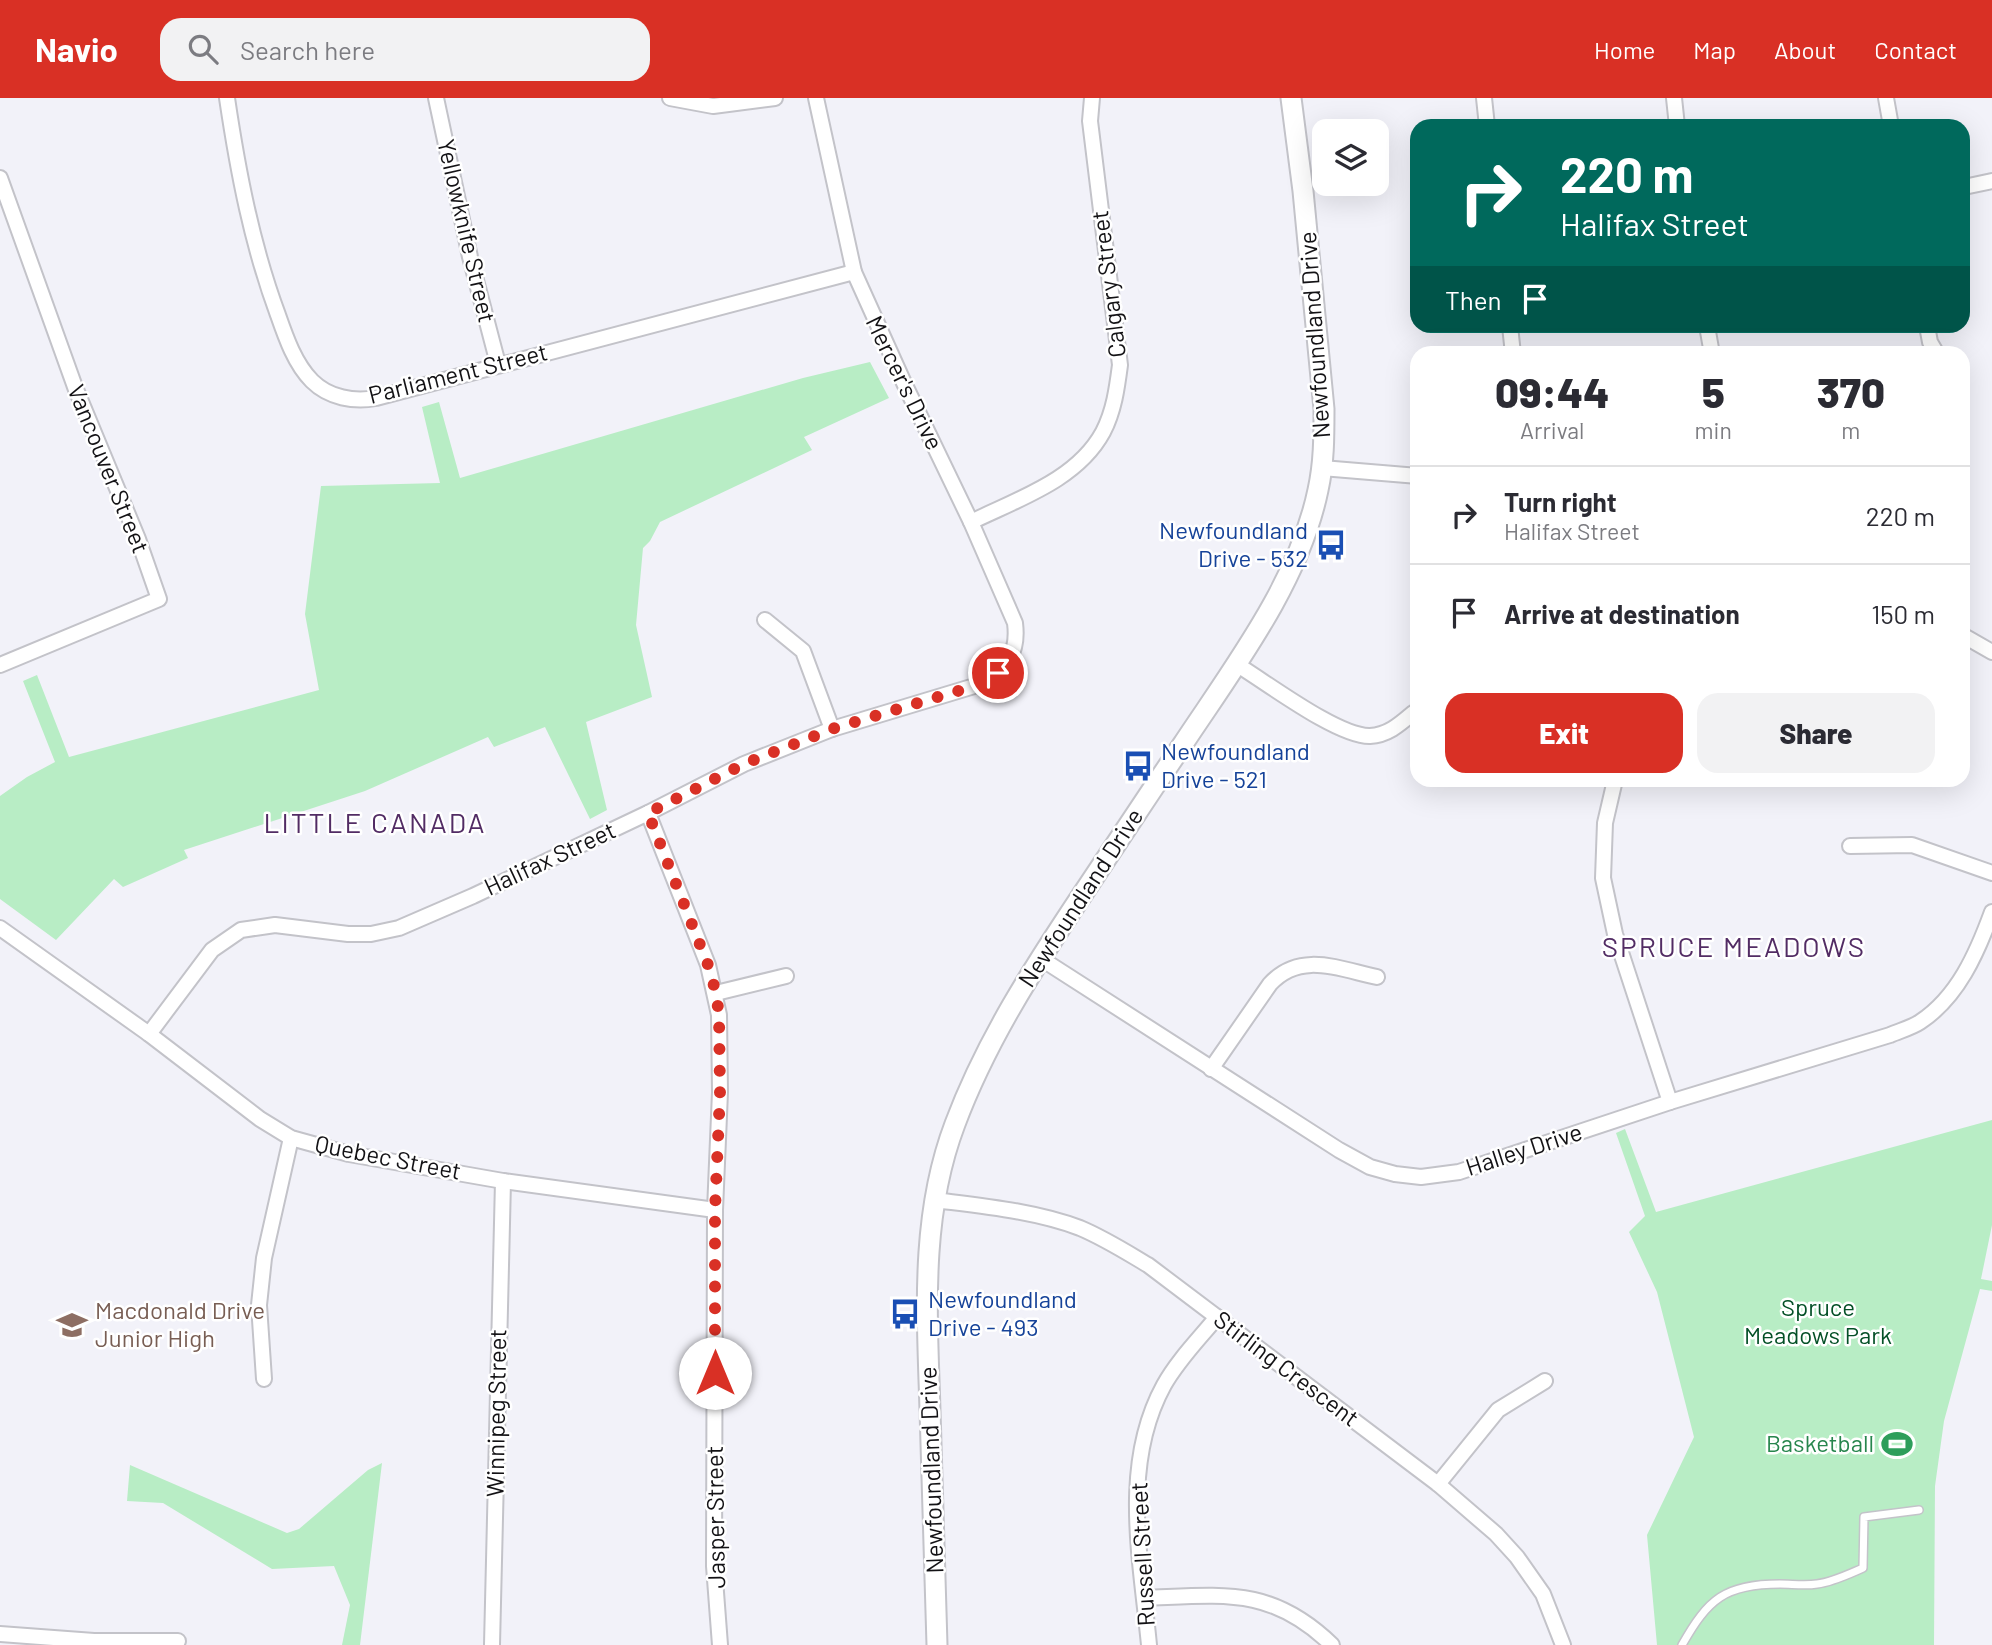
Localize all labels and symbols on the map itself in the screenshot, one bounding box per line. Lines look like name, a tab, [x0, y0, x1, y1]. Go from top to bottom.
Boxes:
street label: Yellowknife Street	[432, 136, 503, 325]
street label: Calgary Street	[1084, 209, 1131, 359]
street label: Newfoundland Drive	[1292, 231, 1335, 439]
street label: Mercer's Drive	[860, 311, 950, 454]
street label: Parliament Street	[365, 336, 550, 409]
street label: Vancouver Street	[62, 380, 156, 557]
place label: Newfoundland Drive - 532	[1159, 515, 1308, 572]
bus stop icon: Newfoundland Drive - 532	[1314, 528, 1348, 562]
pin	[968, 643, 1028, 703]
place label: Newfoundland Drive - 521	[1161, 736, 1310, 793]
bus stop icon: Newfoundland Drive - 521	[1121, 749, 1155, 783]
street label: Newfoundland Drive	[1011, 802, 1148, 992]
district label: LITTLE CANADA	[263, 805, 487, 839]
street label: Halifax Street	[479, 815, 620, 901]
district label: SPRUCE MEADOWS	[1602, 929, 1866, 963]
street label: Halley Drive	[1462, 1116, 1585, 1181]
street label: Quebec Street	[313, 1128, 464, 1185]
place label: Newfoundland Drive - 493	[928, 1284, 1077, 1341]
park label: Spruce Meadows Park	[1744, 1292, 1892, 1349]
place label: Macdonald Drive Junior High	[95, 1295, 265, 1352]
bus stop icon: Newfoundland Drive - 493	[888, 1297, 922, 1331]
street label: Stirling Crescent	[1209, 1304, 1365, 1432]
school or university icon: Macdonald Drive Junior High	[55, 1308, 89, 1342]
street label: Winnipeg Street	[480, 1329, 511, 1497]
position arrow	[678, 1336, 752, 1410]
street label: Newfoundland Drive	[912, 1366, 949, 1574]
sports icon: Basketball	[1880, 1427, 1914, 1461]
place label: Basketball	[1766, 1428, 1874, 1457]
street label: Jasper Street	[699, 1445, 730, 1589]
street label: Russell Street	[1123, 1481, 1160, 1627]

